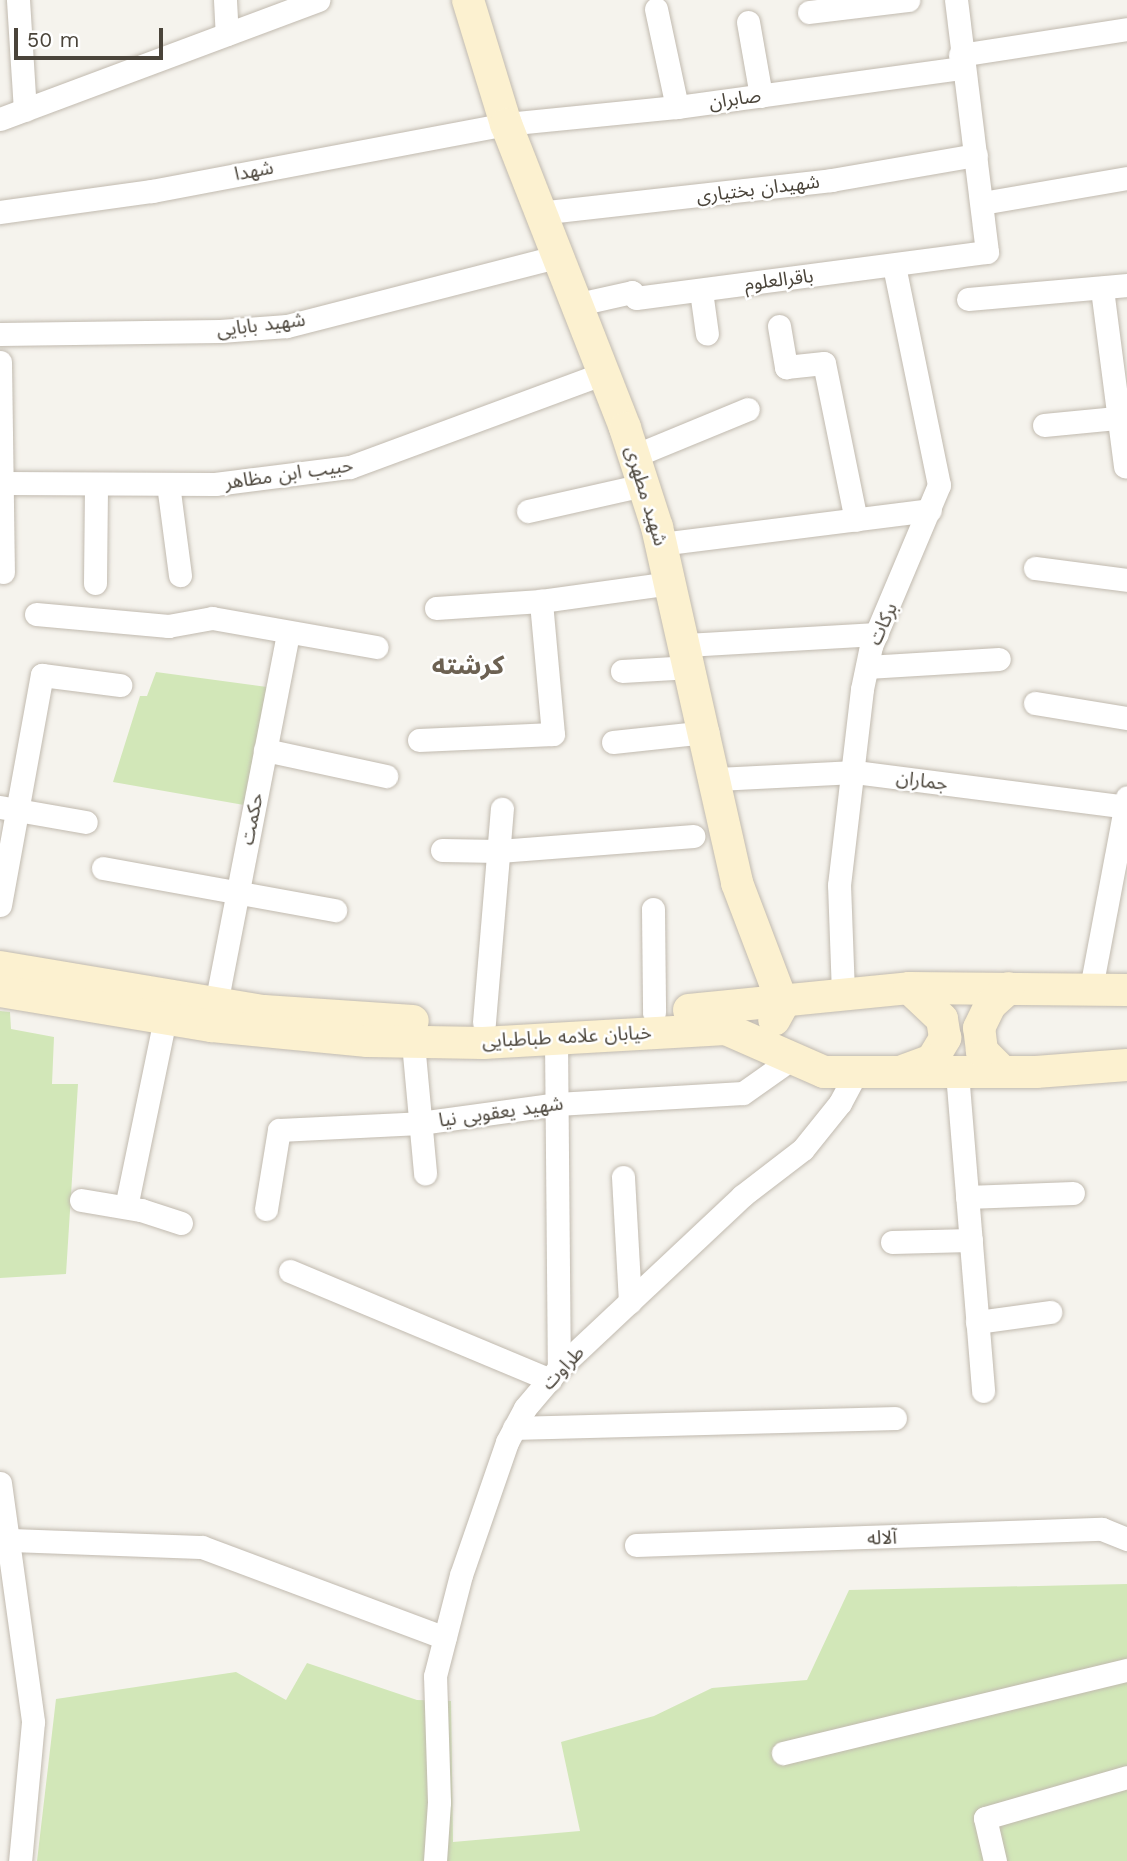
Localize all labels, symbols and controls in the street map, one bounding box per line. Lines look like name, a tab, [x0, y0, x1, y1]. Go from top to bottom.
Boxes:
scale bar	[18, 14, 166, 58]
text: 50 m	[27, 27, 79, 52]
street label: صابران	[707, 84, 763, 114]
street label: شهدا	[233, 156, 275, 186]
street label: شهیدان بختیاری	[695, 170, 821, 208]
street label: باقرالعلوم	[743, 264, 815, 296]
street label: شهید بابایی	[215, 308, 307, 342]
street label: شهید مطهری	[620, 443, 672, 549]
street label: حبیب ابن مظاهر	[223, 454, 355, 494]
street label: برکات	[864, 599, 902, 649]
district label: کرشته	[432, 650, 504, 682]
street label: جماران	[895, 767, 949, 795]
street label: حکمت	[236, 791, 268, 847]
street label: خیابان علامه طباطبایی	[481, 1021, 653, 1053]
street label: شهید یعقوبی نیا	[437, 1092, 565, 1132]
street label: طراوت	[537, 1341, 589, 1395]
street label: آلاله	[867, 1526, 897, 1550]

